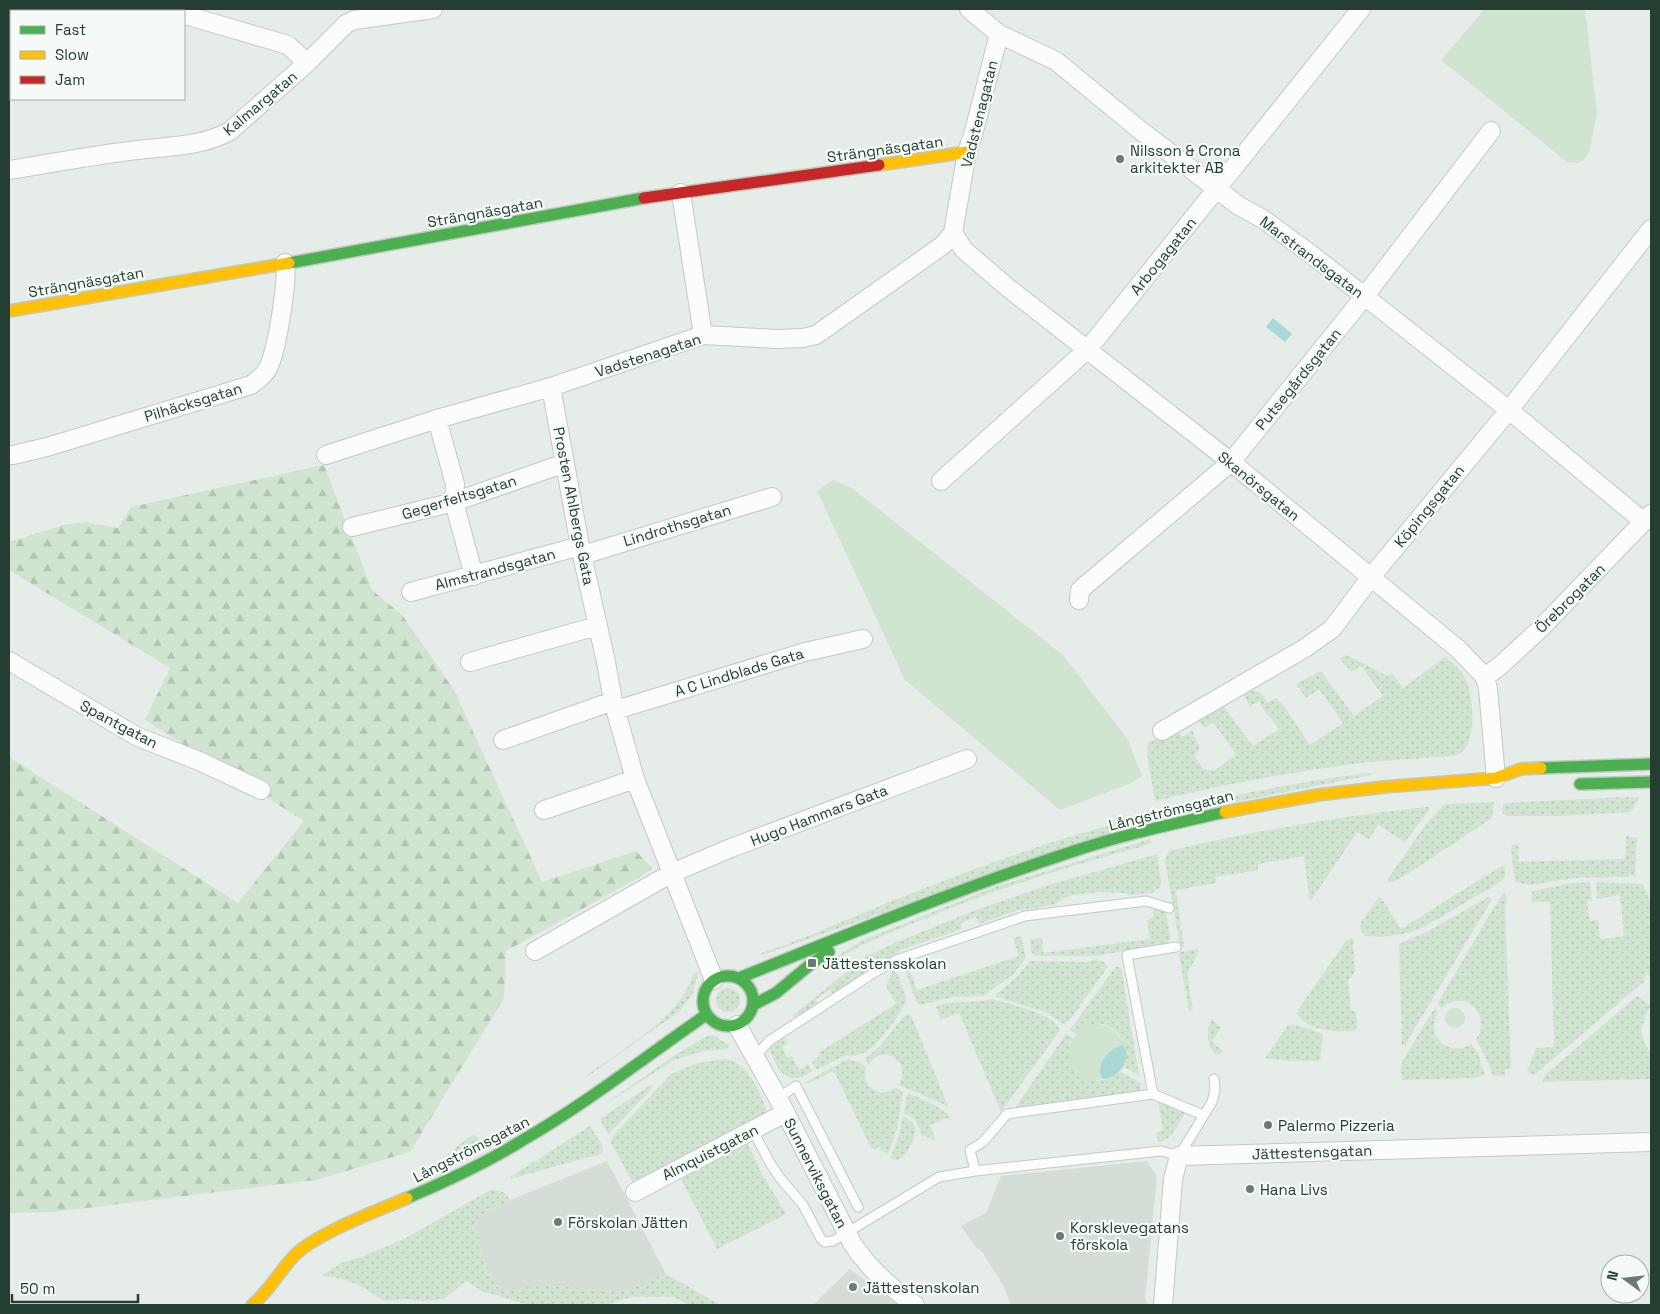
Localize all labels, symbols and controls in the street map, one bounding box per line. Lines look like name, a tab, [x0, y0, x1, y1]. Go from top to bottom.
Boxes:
legend	[10, 10, 185, 100]
text: Fast	[55, 20, 86, 39]
text: Slow	[55, 45, 89, 64]
street label: Vadstenagatan	[956, 58, 1002, 170]
street label: Kalmargatan	[219, 67, 301, 139]
text: Jam	[55, 70, 85, 89]
street label: Strängnäsgatan	[826, 131, 944, 167]
place label: Nilsson & Crona arkitekter AB	[1130, 141, 1241, 177]
marker: Nilsson & Crona arkitekter AB	[1114, 153, 1126, 165]
street label: Strängnäsgatan	[426, 192, 544, 232]
street label: Marstrandsgatan	[1256, 212, 1368, 302]
street label: Arbogagatan	[1126, 213, 1200, 299]
street label: Strängnäsgatan	[27, 262, 145, 302]
street label: Putsegårdsgatan	[1251, 324, 1345, 434]
street label: Vadstenagatan	[593, 329, 703, 381]
street label: Pilhäcksgatan	[142, 378, 244, 426]
street label: Prosten Ahlbergs Gata	[549, 425, 599, 587]
street label: Skanörsgatan	[1214, 447, 1304, 525]
street label: Köpingsgatan	[1390, 461, 1468, 551]
street label: Gegerfeltsgatan	[399, 471, 519, 523]
street label: Lindrothsgatan	[621, 500, 733, 550]
street label: Almstrandsgatan	[433, 544, 557, 594]
street label: Örebrogatan	[1531, 559, 1609, 637]
street label: A C Lindblads Gata	[672, 643, 806, 701]
street label: Spantgatan	[77, 696, 161, 752]
street label: Hugo Hammars Gata	[748, 780, 891, 850]
street label: Långströmsgatan	[1107, 785, 1235, 835]
place label: Jättestensskolan	[822, 954, 946, 973]
marker: Jättestensskolan	[806, 957, 818, 969]
street label: Långströmsgatan	[410, 1111, 532, 1187]
street label: Sunnerviksgatan	[780, 1115, 852, 1231]
place label: Palermo Pizzeria	[1278, 1116, 1395, 1135]
marker: Palermo Pizzeria	[1262, 1119, 1274, 1131]
street label: Almquistgatan	[659, 1120, 761, 1184]
street label: Jättestensgatan	[1251, 1140, 1373, 1164]
place label: Hana Livs	[1260, 1180, 1328, 1199]
marker: Hana Livs	[1244, 1183, 1256, 1195]
place label: Förskolan Jätten	[568, 1213, 688, 1232]
marker: Förskolan Jätten	[552, 1216, 564, 1228]
place label: Korsklevegatans förskola	[1070, 1218, 1189, 1254]
marker: Korsklevegatans förskola	[1054, 1230, 1066, 1242]
north arrow	[1600, 1254, 1650, 1304]
text: N	[1603, 1269, 1622, 1283]
scale bar	[12, 1272, 139, 1304]
place label: Jättestenskolan	[863, 1278, 980, 1297]
text: 50 m	[20, 1279, 55, 1298]
marker: Jättestenskolan	[847, 1281, 859, 1293]

